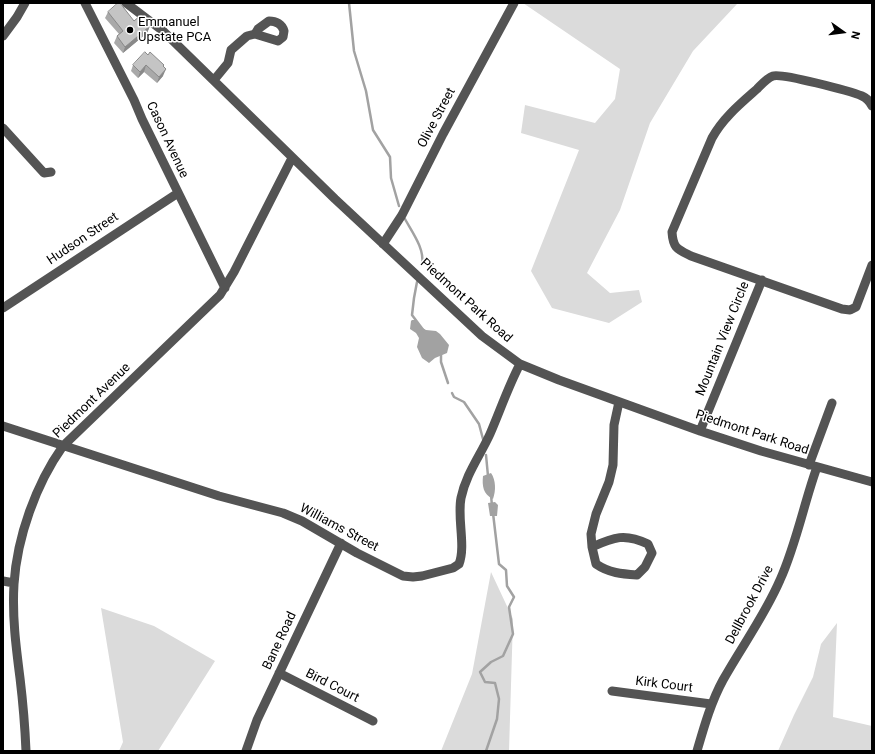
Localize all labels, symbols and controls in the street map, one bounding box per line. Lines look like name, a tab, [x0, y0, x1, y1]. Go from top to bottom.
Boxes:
north arrow	[823, 12, 863, 52]
place label: Emmanuel Upstate PCA	[138, 15, 211, 46]
marker: Emmanuel Upstate PCA	[125, 25, 135, 35]
text: N	[848, 30, 862, 40]
street label: Olive Street	[415, 85, 459, 151]
street label: Cason Avenue	[142, 99, 192, 181]
street label: Hudson Street	[44, 209, 122, 269]
street label: Piedmont Park Road	[417, 256, 515, 346]
street label: Mountain View Circle	[693, 279, 753, 399]
street label: Piedmont Avenue	[50, 360, 134, 442]
street label: Piedmont Park Road	[693, 407, 811, 459]
street label: Williams Street	[297, 501, 381, 555]
street label: Dellbrook Drive	[723, 563, 777, 647]
street label: Bane Road	[260, 609, 300, 673]
street label: Bird Court	[303, 666, 361, 706]
street label: Kirk Court	[634, 674, 694, 696]

